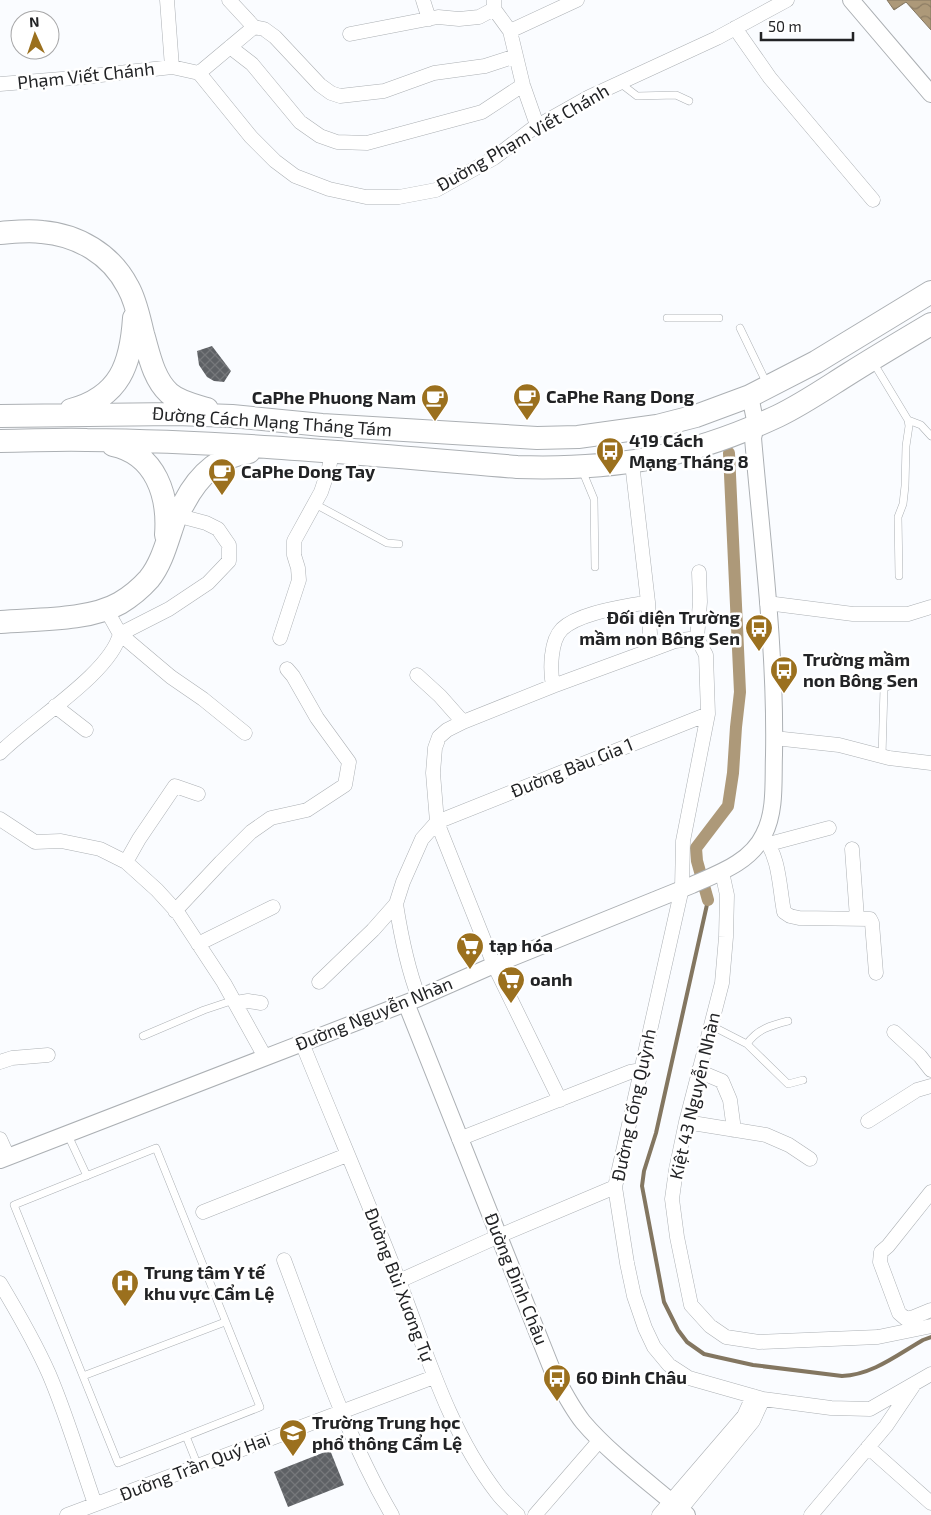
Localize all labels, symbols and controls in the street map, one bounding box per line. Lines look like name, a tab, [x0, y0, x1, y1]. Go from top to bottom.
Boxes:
north arrow	[10, 10, 60, 60]
scale bar	[761, 10, 854, 42]
text: N	[29, 13, 40, 30]
text: 50 m	[768, 17, 802, 35]
street label: Phạm Viết Chánh	[16, 57, 156, 93]
street label: Đường Phạm Viết Chánh	[432, 79, 613, 196]
cafe icon: CaPhe Rang Dong	[512, 382, 542, 421]
cafe icon: CaPhe Phuong Nam	[420, 383, 450, 422]
place label: CaPhe Rang Dong	[546, 385, 695, 407]
place label: CaPhe Phuong Nam	[252, 386, 416, 408]
street label: Đường Cách Mạng Tháng Tám	[151, 402, 393, 440]
place label: 419 Cách Mạng Tháng 8	[629, 429, 749, 472]
bus stop icon: 419 Cách Mạng Tháng 8	[595, 436, 625, 475]
cafe icon: CaPhe Dong Tay	[207, 457, 237, 496]
place label: CaPhe Dong Tay	[241, 460, 376, 482]
place label: Đối diện Trường mầm non Bông Sen	[579, 606, 741, 649]
bus stop icon: Đối diện Trường mầm non Bông Sen	[744, 613, 774, 652]
place label: Trường mầm non Bông Sen	[803, 648, 918, 691]
bus stop icon: Trường mầm non Bông Sen	[769, 655, 799, 694]
street label: Đường Bàu Gia 1	[507, 733, 636, 802]
supermarket icon: tạp hóa	[455, 931, 485, 970]
place label: tạp hóa	[489, 934, 553, 956]
supermarket icon: oanh	[496, 965, 526, 1004]
place label: oanh	[530, 968, 573, 990]
street label: Đường Nguyễn Nhàn	[292, 971, 456, 1055]
street label: Kiệt 43 Nguyễn Nhàn	[664, 1010, 724, 1181]
street label: Đường Cống Quỳnh	[606, 1026, 660, 1183]
street label: Đường Bùi Xương Tự	[360, 1204, 440, 1366]
street label: Đường Đinh Châu	[480, 1210, 553, 1348]
place label: Trung tâm Y tế khu vực Cẩm Lệ	[144, 1261, 274, 1304]
hospital icon: Trung tâm Y tế khu vực Cẩm Lệ	[110, 1268, 140, 1307]
bus stop icon: 60 Đinh Châu	[542, 1363, 572, 1402]
place label: 60 Đinh Châu	[576, 1366, 687, 1388]
place label: Trường Trung học phổ thông Cẩm Lệ	[312, 1411, 462, 1454]
school or university icon: Trường Trung học phổ thông Cẩm Lệ	[278, 1418, 308, 1457]
street label: Đường Trần Quý Hai	[116, 1427, 273, 1505]

